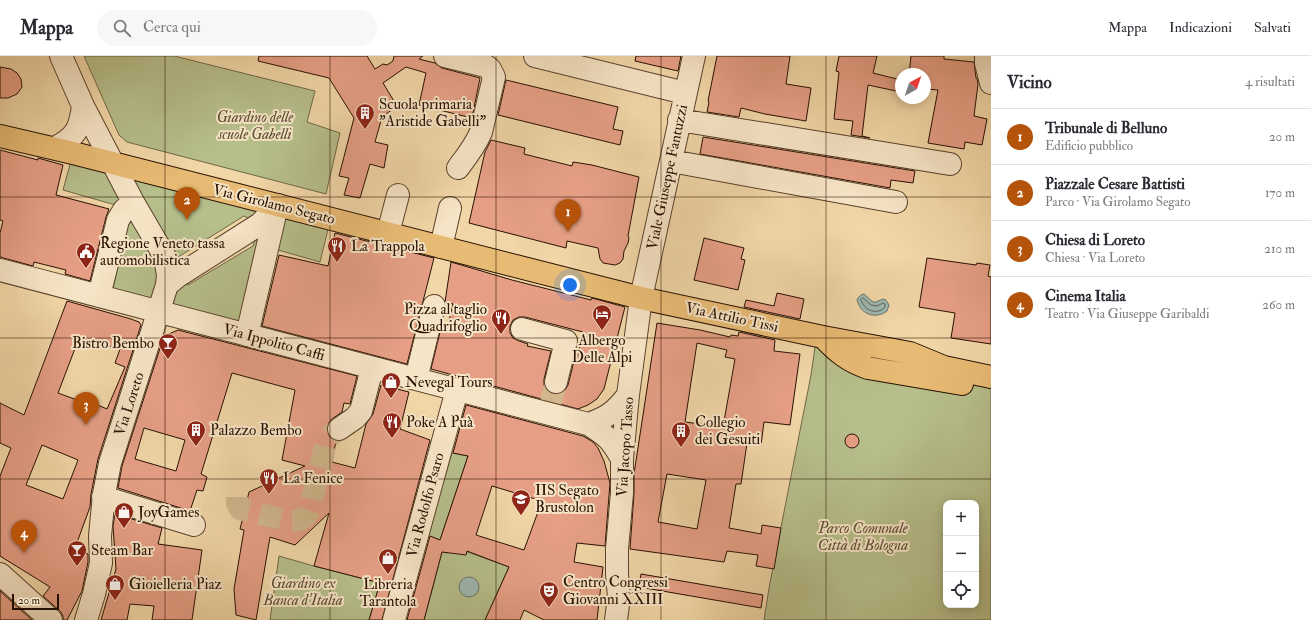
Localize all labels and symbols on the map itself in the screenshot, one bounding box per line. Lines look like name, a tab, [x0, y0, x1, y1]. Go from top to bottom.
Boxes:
north arrow	[895, 68, 931, 104]
place label: Scuola primaria "Aristide Gabelli"	[379, 95, 487, 131]
building icon: Scuola primaria "Aristide Gabelli"	[354, 102, 376, 130]
street label: Viale Giuseppe Fantuzzi	[643, 103, 693, 252]
park label: Giardino delle scuole Gabelli	[217, 108, 294, 144]
street label: Via Girolamo Segato	[211, 180, 337, 229]
pin: 2	[174, 187, 200, 220]
pin: 1	[555, 199, 581, 232]
place label: Regione Veneto tassa automobilistica	[100, 234, 226, 270]
restaurant icon: La Trappola	[326, 235, 348, 263]
place label: La Trappola	[351, 237, 426, 257]
public building icon: Regione Veneto tassa automobilistica	[75, 241, 97, 269]
your location	[560, 275, 580, 295]
street label: Via Attilio Tissi	[684, 298, 780, 337]
place label: Pizza al taglio Quadrifoglio	[404, 300, 487, 336]
hotel icon: Albergo Delle Alpi	[591, 303, 613, 331]
restaurant icon: Pizza al taglio Quadrifoglio	[490, 307, 512, 335]
street label: Via Ippolito Caffi	[221, 320, 327, 366]
place label: Albergo Delle Alpi	[572, 331, 632, 368]
bar icon: Bistro Bembo	[157, 332, 179, 360]
place label: Bistro Bembo	[72, 334, 154, 353]
street label: Via Loreto	[110, 370, 149, 438]
shop icon: Nevegal Tours	[380, 371, 402, 399]
place label: Nevegal Tours	[405, 373, 492, 392]
pin: 3	[73, 392, 99, 425]
street label: Via Jacopo Tasso	[613, 396, 639, 498]
restaurant icon: Poke A Puà	[381, 411, 403, 439]
place label: Poke A Puà	[406, 413, 474, 432]
place label: Collegio dei Gesuiti	[695, 413, 760, 449]
building icon: Palazzo Bembo	[185, 419, 207, 447]
building icon: Collegio dei Gesuiti	[670, 420, 692, 448]
place label: Palazzo Bembo	[210, 421, 302, 440]
street label: Via Rodolfo Psaro	[402, 451, 449, 560]
restaurant icon: La Fenice	[258, 467, 280, 495]
place label: La Fenice	[283, 469, 342, 488]
place label: IIS Segato Brustolon	[535, 481, 599, 517]
school or university icon: IIS Segato Brustolon	[510, 488, 532, 516]
shop icon: JoyGames	[113, 501, 135, 529]
place label: JoyGames	[137, 503, 199, 523]
park label: Parco Comunale Città di Bologna	[817, 519, 909, 555]
pin: 4	[11, 520, 37, 553]
bar icon: Steam Bar	[66, 539, 88, 567]
place label: Steam Bar	[91, 541, 153, 560]
shop icon: Libreria Tarantola	[377, 547, 399, 575]
shop icon: Gioielleria Piaz	[104, 573, 126, 601]
place label: Centro Congressi Giovanni XXIII	[563, 573, 668, 609]
park label: Giardino ex Banca d'Italia	[262, 574, 343, 610]
place label: Gioielleria Piaz	[129, 575, 222, 594]
place label: Libreria Tarantola	[359, 575, 417, 611]
theatre icon: Centro Congressi Giovanni XXIII	[538, 580, 560, 608]
scale bar	[12, 592, 59, 611]

